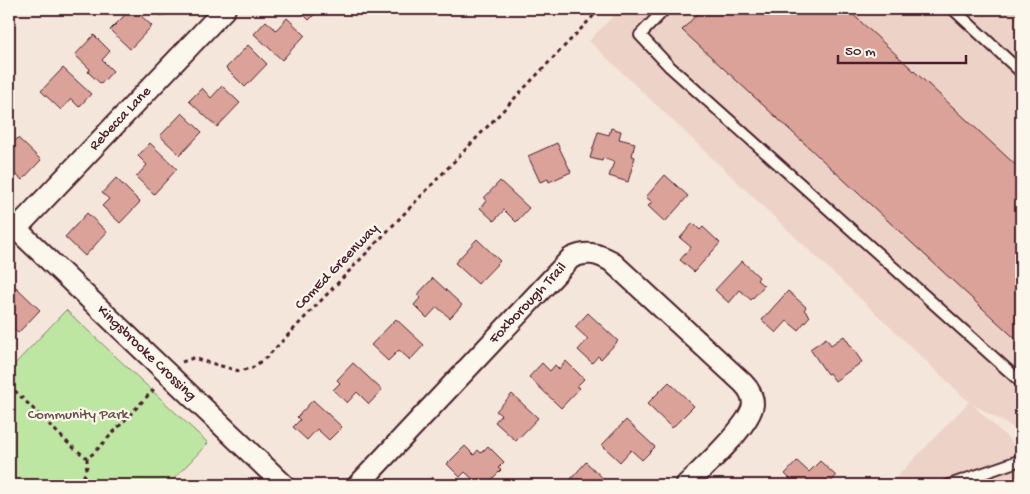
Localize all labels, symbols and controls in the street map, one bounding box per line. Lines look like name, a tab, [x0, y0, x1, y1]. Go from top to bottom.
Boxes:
scale bar	[838, 32, 965, 64]
text: 50 m	[845, 43, 876, 61]
street label: Rebecca Lane	[86, 83, 156, 155]
street label: ComEd Greenway	[291, 220, 383, 314]
street label: Foxborough Trail	[485, 259, 571, 349]
street label: Kingsbrooke Crossing	[93, 302, 200, 405]
park label: Community Park	[28, 406, 129, 424]

